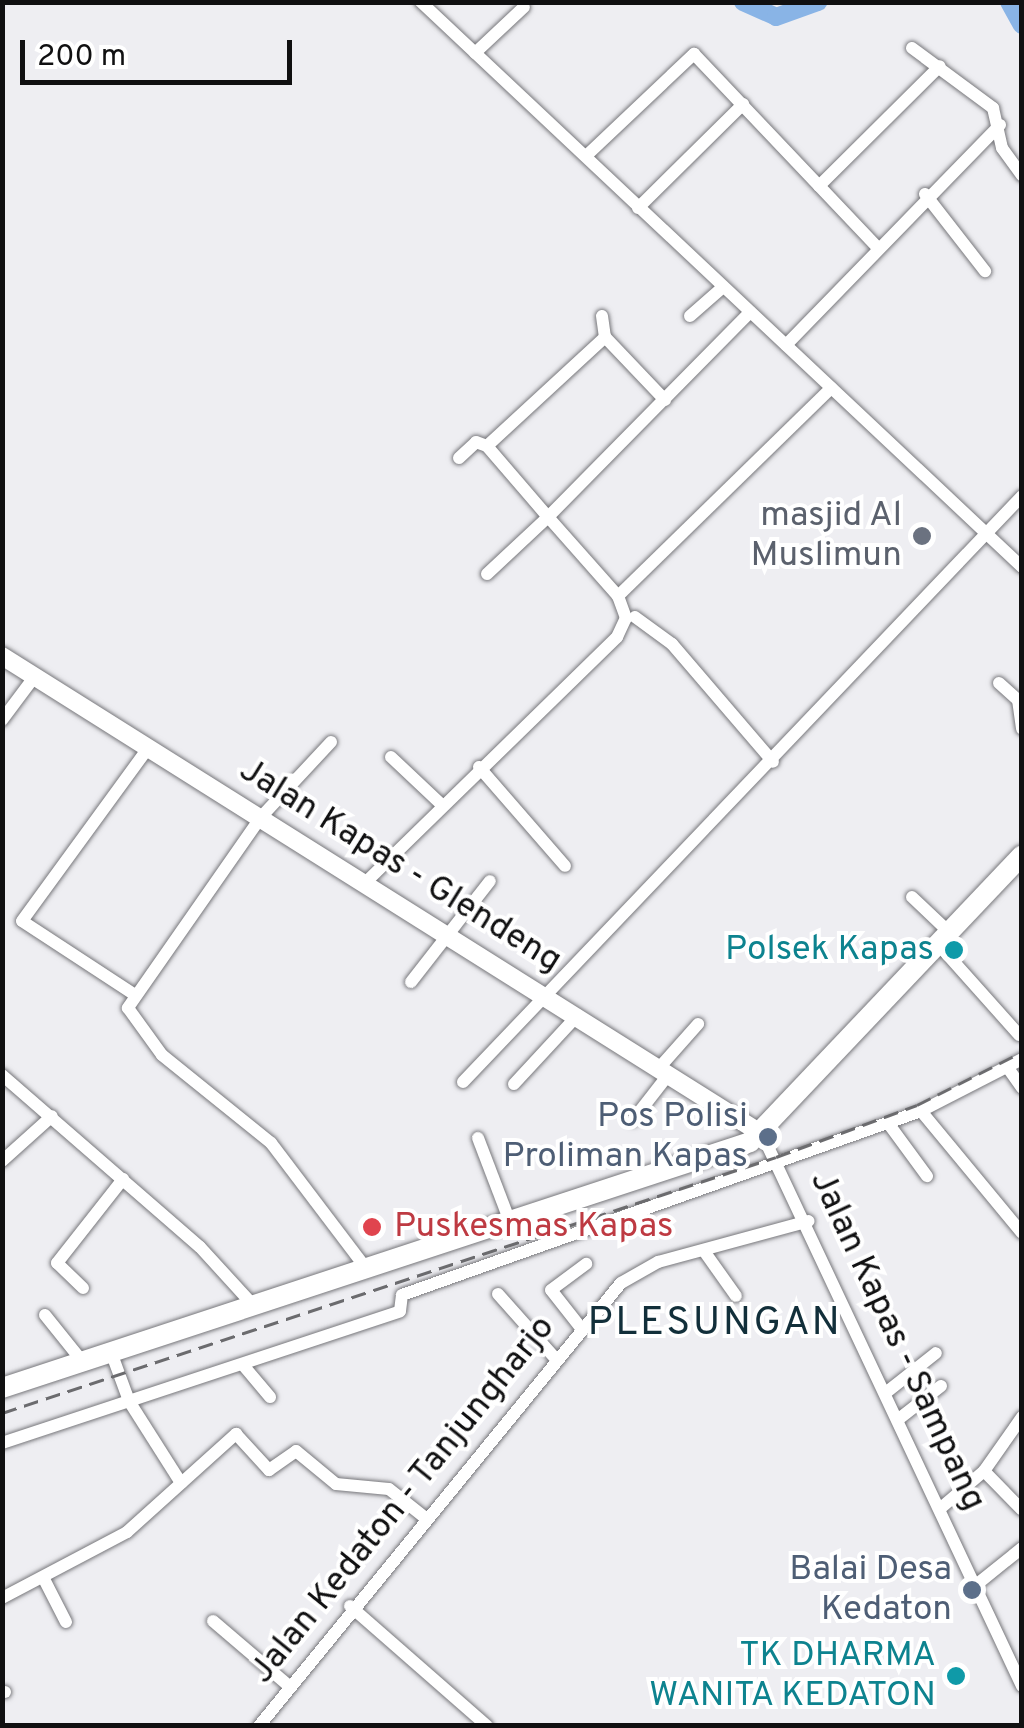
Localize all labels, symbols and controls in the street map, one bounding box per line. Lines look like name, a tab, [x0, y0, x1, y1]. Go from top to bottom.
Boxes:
scale bar	[25, 20, 298, 82]
text: 200 m	[37, 39, 126, 76]
place label: masjid Al Muslimun	[750, 495, 902, 577]
marker: masjid Al Muslimun	[911, 525, 933, 547]
street label: Jalan Kapas - Glendeng	[231, 750, 569, 982]
place label: Polsek Kapas	[725, 929, 934, 971]
marker: Polsek Kapas	[943, 939, 965, 961]
place label: Pos Polisi Proliman Kapas	[502, 1096, 748, 1178]
marker: Pos Polisi Proliman Kapas	[757, 1126, 779, 1148]
street label: Jalan Kapas - Sampang	[800, 1165, 994, 1517]
place label: Puskesmas Kapas	[394, 1206, 673, 1248]
marker: Puskesmas Kapas	[359, 1214, 385, 1240]
district label: PLESUNGAN	[588, 1300, 842, 1348]
street label: Jalan Kedaton - Tanjungharjo	[241, 1307, 565, 1693]
place label: Balai Desa Kedaton	[789, 1549, 952, 1631]
marker: Balai Desa Kedaton	[961, 1579, 983, 1601]
place label: TK DHARMA WANITA KEDATON	[648, 1635, 936, 1717]
marker: TK DHARMA WANITA KEDATON	[945, 1665, 967, 1687]

